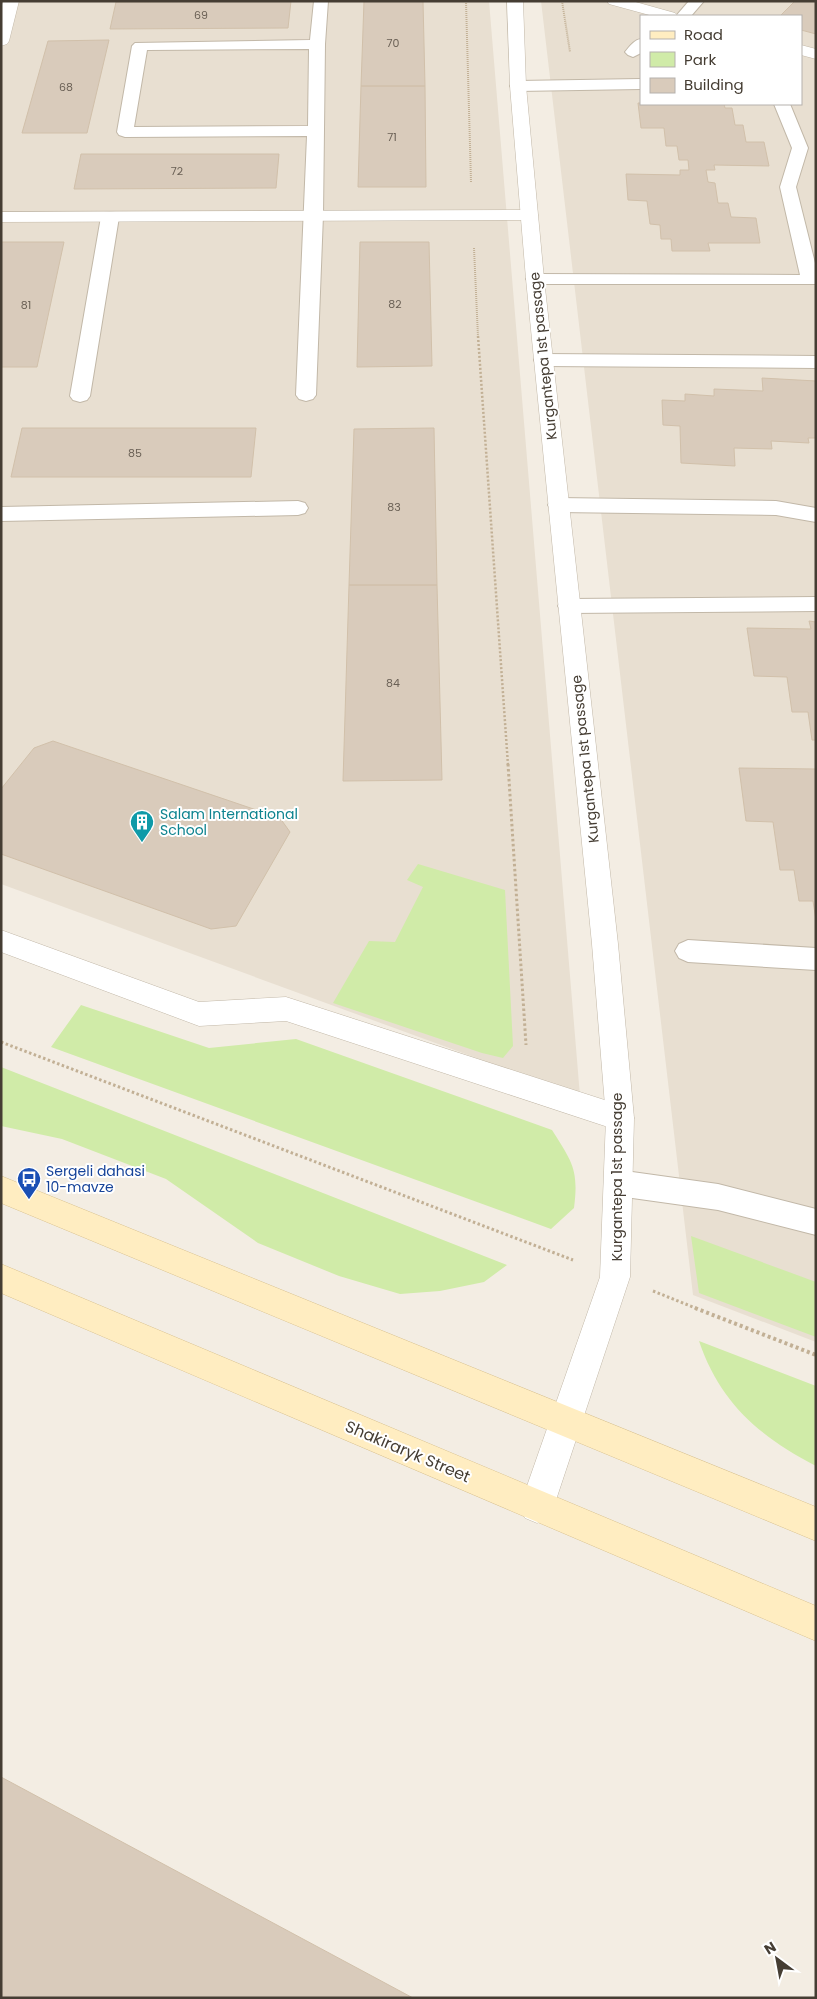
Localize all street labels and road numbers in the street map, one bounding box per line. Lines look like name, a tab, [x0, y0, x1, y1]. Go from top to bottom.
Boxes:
street label: Kurgantepa 1st passage	[524, 271, 562, 441]
street label: Kurgantepa 1st passage	[566, 674, 604, 844]
street label: Kurgantepa 1st passage	[607, 1092, 627, 1261]
street label: Shakiraryk Street	[342, 1415, 474, 1488]

